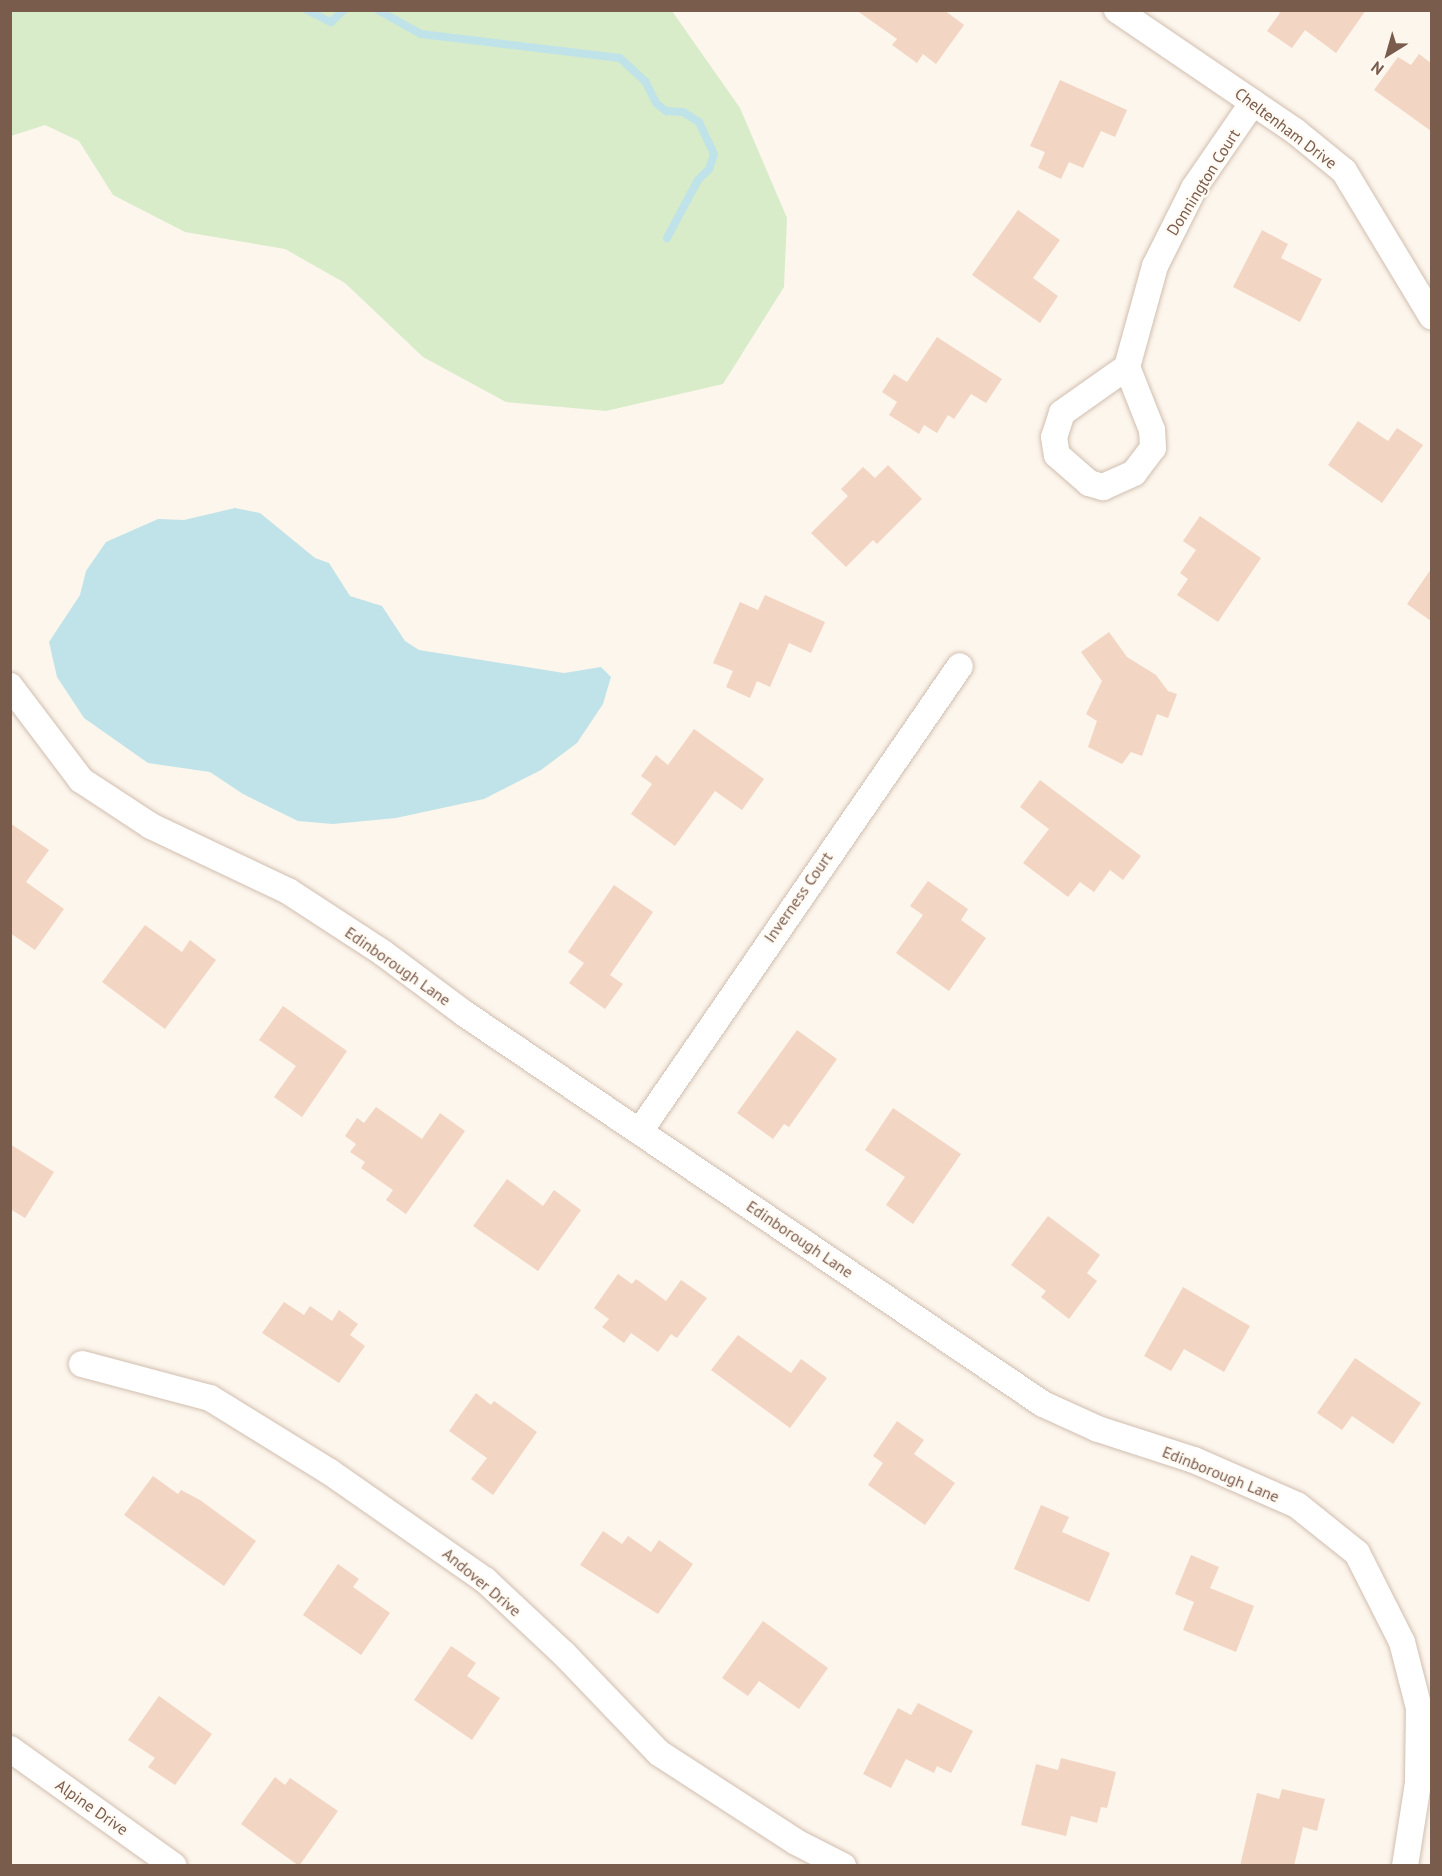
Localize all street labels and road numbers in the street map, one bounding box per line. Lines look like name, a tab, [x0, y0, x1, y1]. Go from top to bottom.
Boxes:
street label: Cheltenham Drive	[1231, 83, 1341, 173]
street label: Donnington Court	[1162, 125, 1244, 239]
street label: Inverness Court	[760, 848, 836, 946]
street label: Edinborough Lane	[342, 922, 454, 1010]
street label: Edinborough Lane	[743, 1196, 857, 1282]
street label: Edinborough Lane	[1160, 1442, 1282, 1506]
street label: Andover Drive	[439, 1544, 525, 1620]
street label: Alpine Drive	[52, 1775, 132, 1839]

